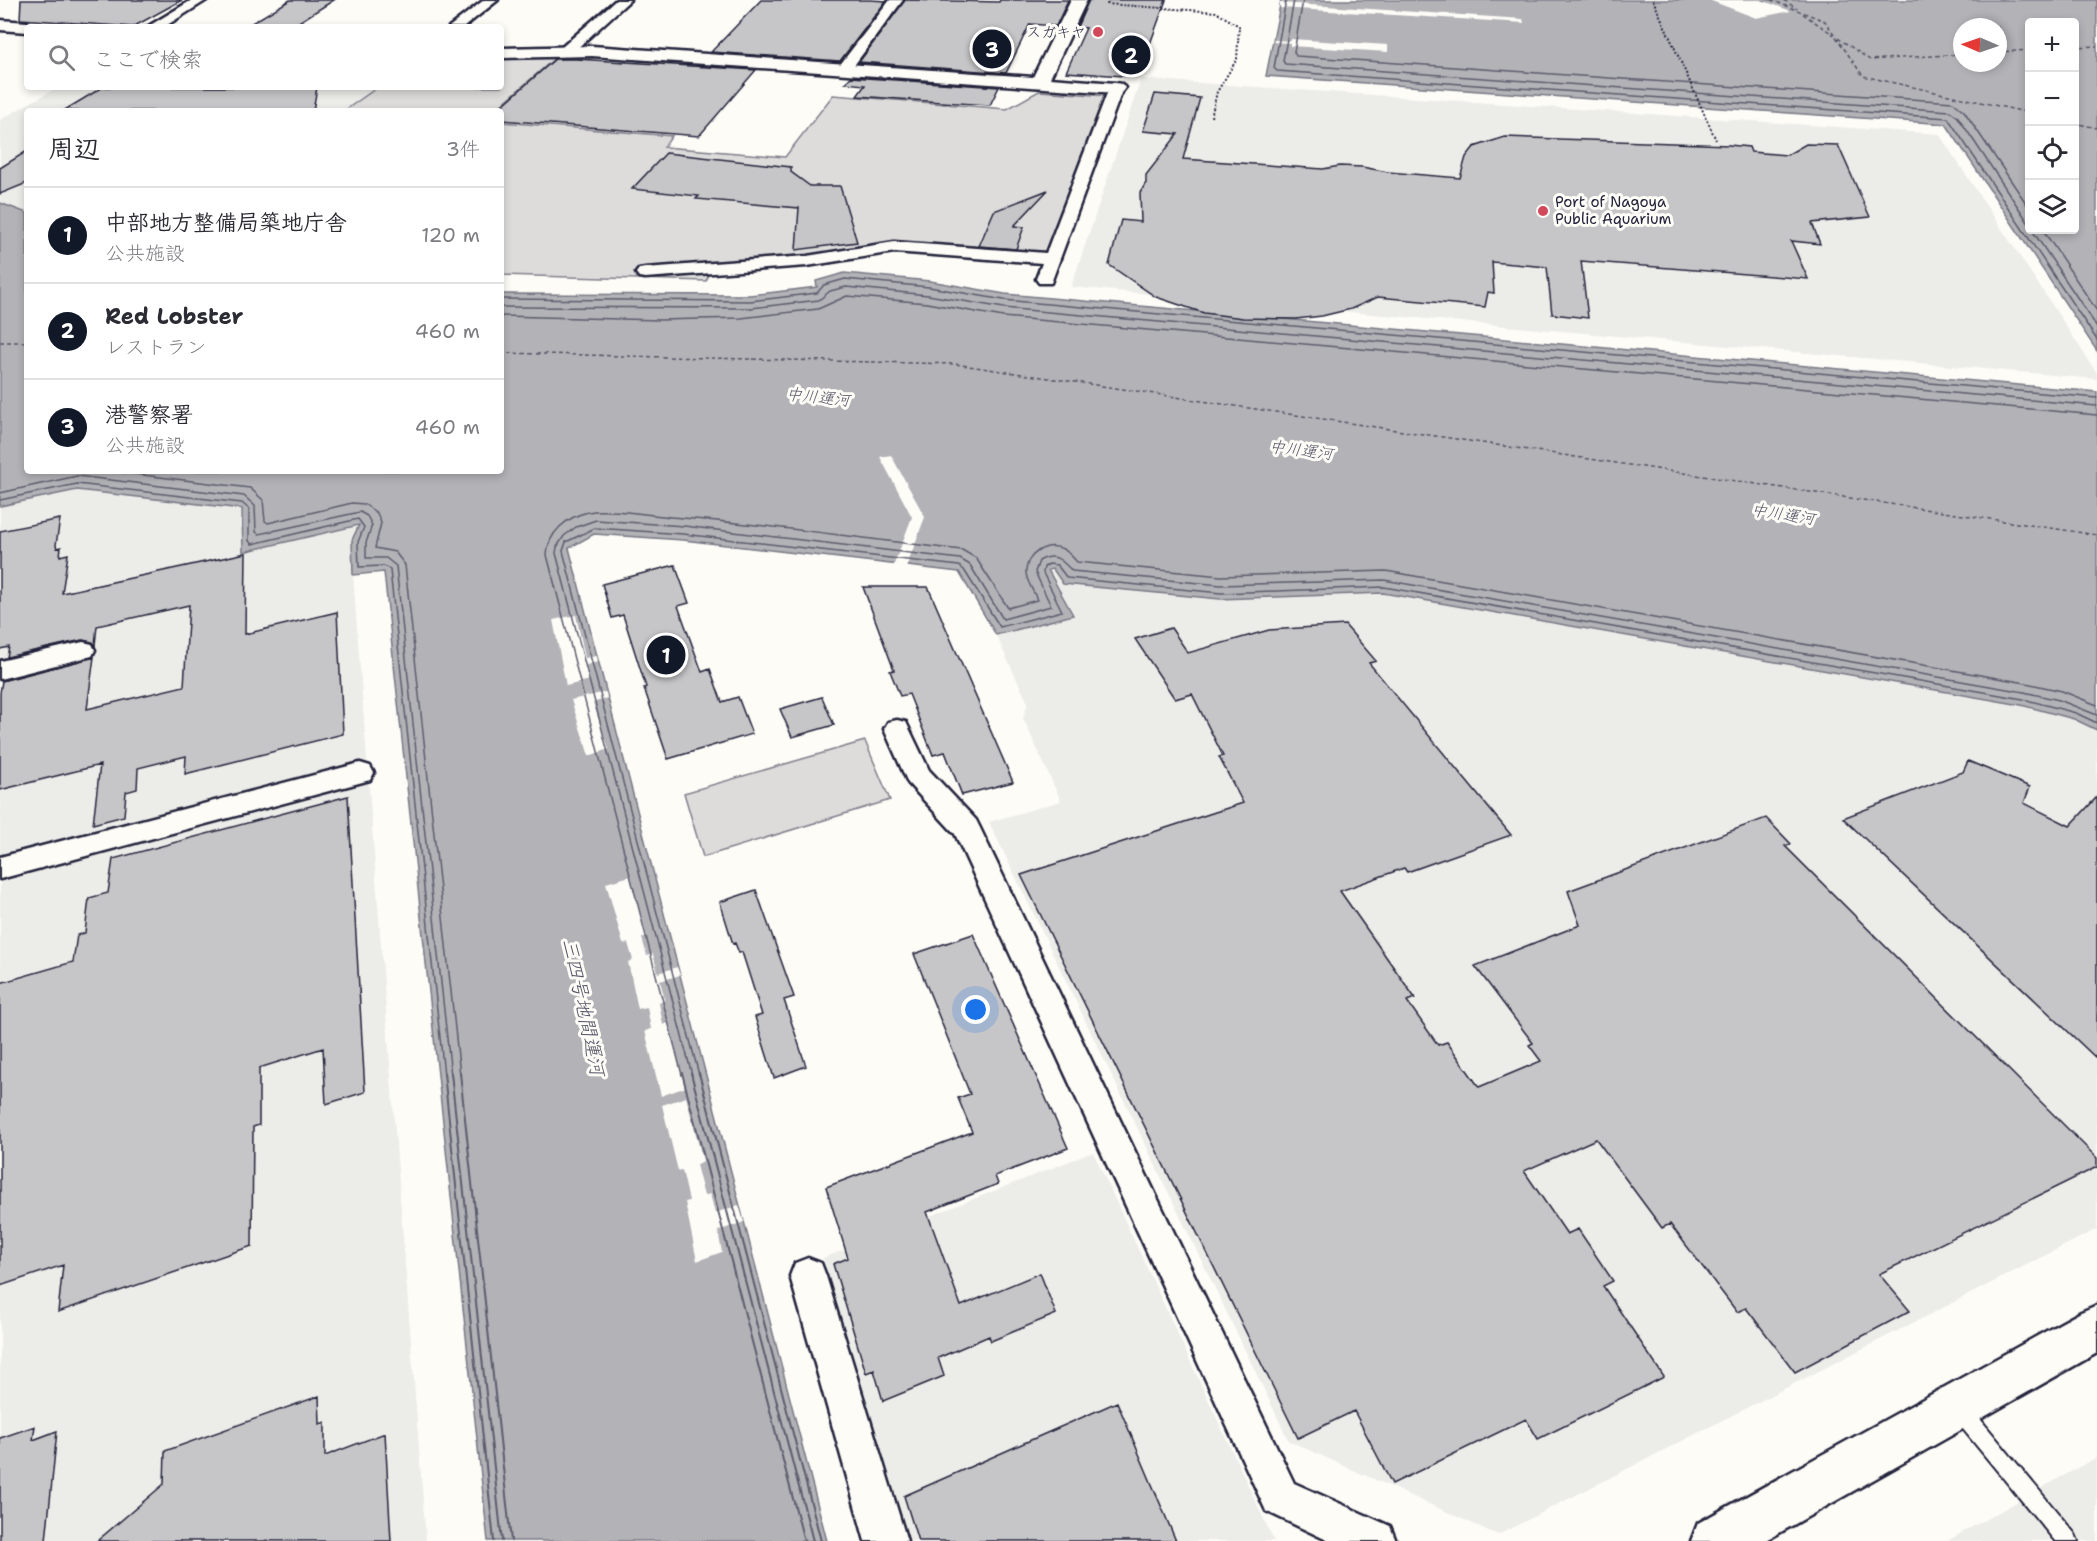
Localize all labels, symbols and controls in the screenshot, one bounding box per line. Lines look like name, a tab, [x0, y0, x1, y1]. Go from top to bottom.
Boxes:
north arrow	[1953, 18, 2007, 72]
map controls	[2025, 18, 2079, 234]
button: +	[2025, 18, 2079, 72]
place label: スガキヤ	[1026, 22, 1086, 42]
search box	[24, 24, 504, 90]
marker: スガキヤ	[1091, 25, 1105, 39]
pin: 3	[972, 26, 1012, 72]
pin: 2	[1112, 32, 1150, 78]
icon: search	[45, 41, 78, 74]
text: ここで検索	[93, 45, 203, 74]
button: −	[2025, 72, 2079, 126]
button: locate	[2025, 126, 2079, 180]
text: 周辺	[48, 131, 100, 166]
text: 3件	[446, 136, 480, 162]
button: layers	[2025, 180, 2079, 234]
place label: Port of Nagoya Public Aquarium	[1555, 192, 1672, 229]
marker: Port of Nagoya Public Aquarium	[1536, 204, 1550, 218]
text: 中部地方整備局築地庁舎	[105, 208, 347, 237]
text: 1	[63, 222, 72, 248]
text: 120 m	[421, 222, 480, 248]
text: 公共施設	[105, 240, 185, 266]
text: Red Lobster	[105, 302, 243, 331]
text: 2	[61, 318, 75, 344]
text: 460 m	[415, 318, 480, 344]
text: レストラン	[105, 334, 207, 360]
water label: 中川運河	[785, 383, 853, 411]
text: 港警察署	[105, 400, 193, 429]
text: 3	[61, 414, 75, 440]
text: 460 m	[415, 414, 480, 440]
text: 公共施設	[105, 432, 185, 458]
water label: 中川運河	[1268, 436, 1336, 465]
water label: 中川運河	[1750, 499, 1818, 530]
pin: 1	[646, 632, 686, 678]
water label: 三四号地間運河	[557, 936, 612, 1081]
your location	[961, 995, 990, 1024]

